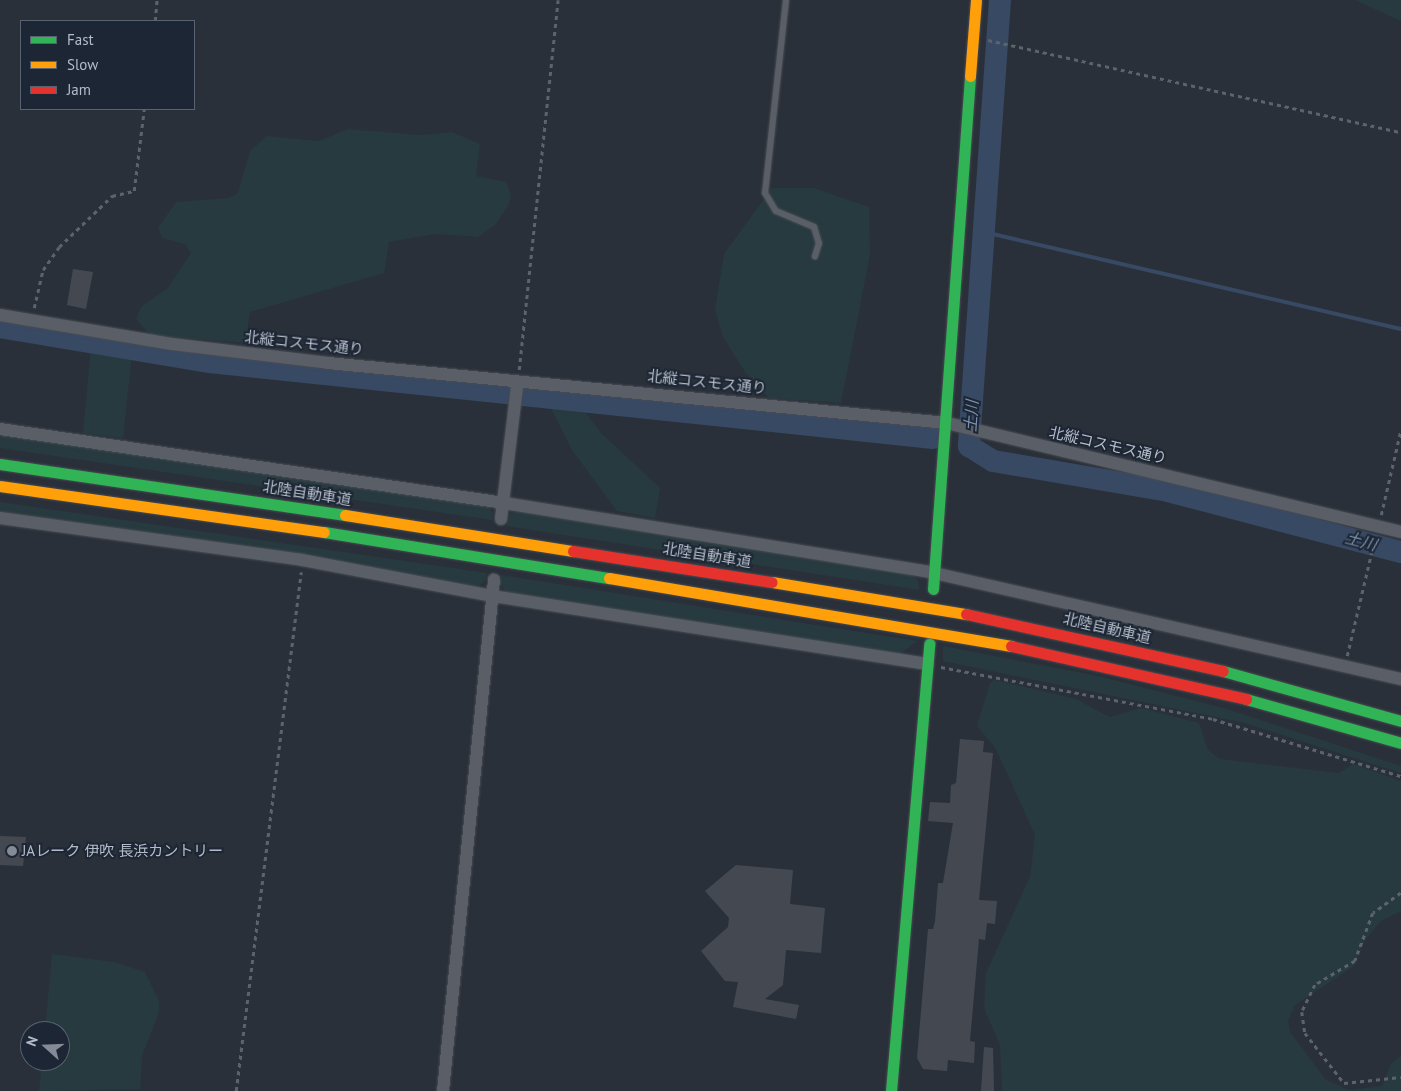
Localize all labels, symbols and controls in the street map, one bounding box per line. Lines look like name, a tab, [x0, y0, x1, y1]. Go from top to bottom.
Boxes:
legend	[20, 20, 195, 110]
text: Fast	[67, 30, 94, 49]
text: Slow	[67, 55, 98, 74]
text: Jam	[67, 80, 91, 99]
street label: 北縦コスモス通り	[243, 328, 365, 358]
street label: 北縦コスモス通り	[646, 367, 768, 397]
water label: 土川	[960, 399, 982, 433]
street label: 北縦コスモス通り	[1048, 423, 1168, 467]
street label: 北陸自動車道	[261, 477, 353, 509]
water label: 土川	[1343, 528, 1379, 554]
street label: 北陸自動車道	[661, 539, 753, 571]
street label: 北陸自動車道	[1061, 609, 1153, 647]
place label: JAレーク 伊吹 長浜カントリー	[22, 842, 223, 860]
marker: JAレーク 伊吹 長浜カントリー	[6, 845, 18, 857]
north arrow	[20, 1021, 70, 1071]
text: N	[22, 1034, 42, 1049]

